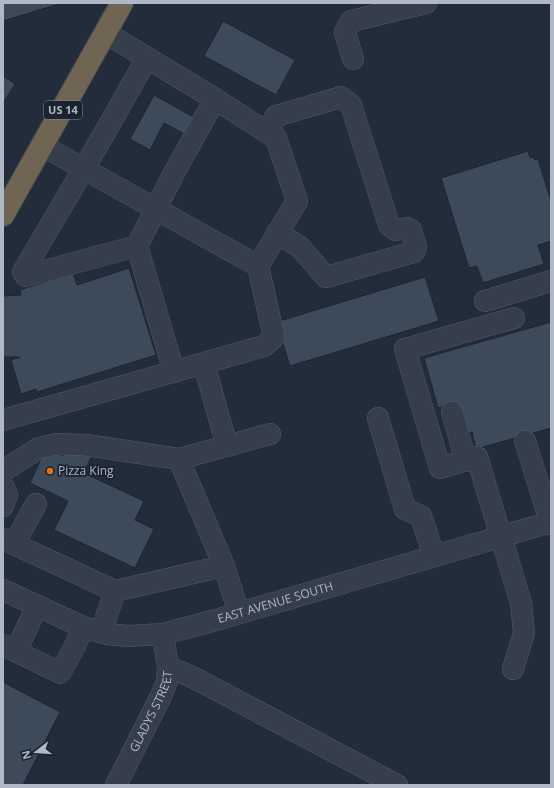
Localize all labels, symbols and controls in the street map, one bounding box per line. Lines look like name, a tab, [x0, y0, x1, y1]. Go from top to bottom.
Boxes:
road number: US 14	[44, 101, 82, 119]
place label: Pizza King	[58, 462, 114, 479]
marker: Pizza King	[45, 466, 55, 476]
street label: EAST AVENUE SOUTH	[215, 577, 335, 627]
street label: GLADYS STREET	[125, 670, 176, 755]
north arrow	[16, 732, 56, 772]
text: N	[17, 749, 34, 762]

